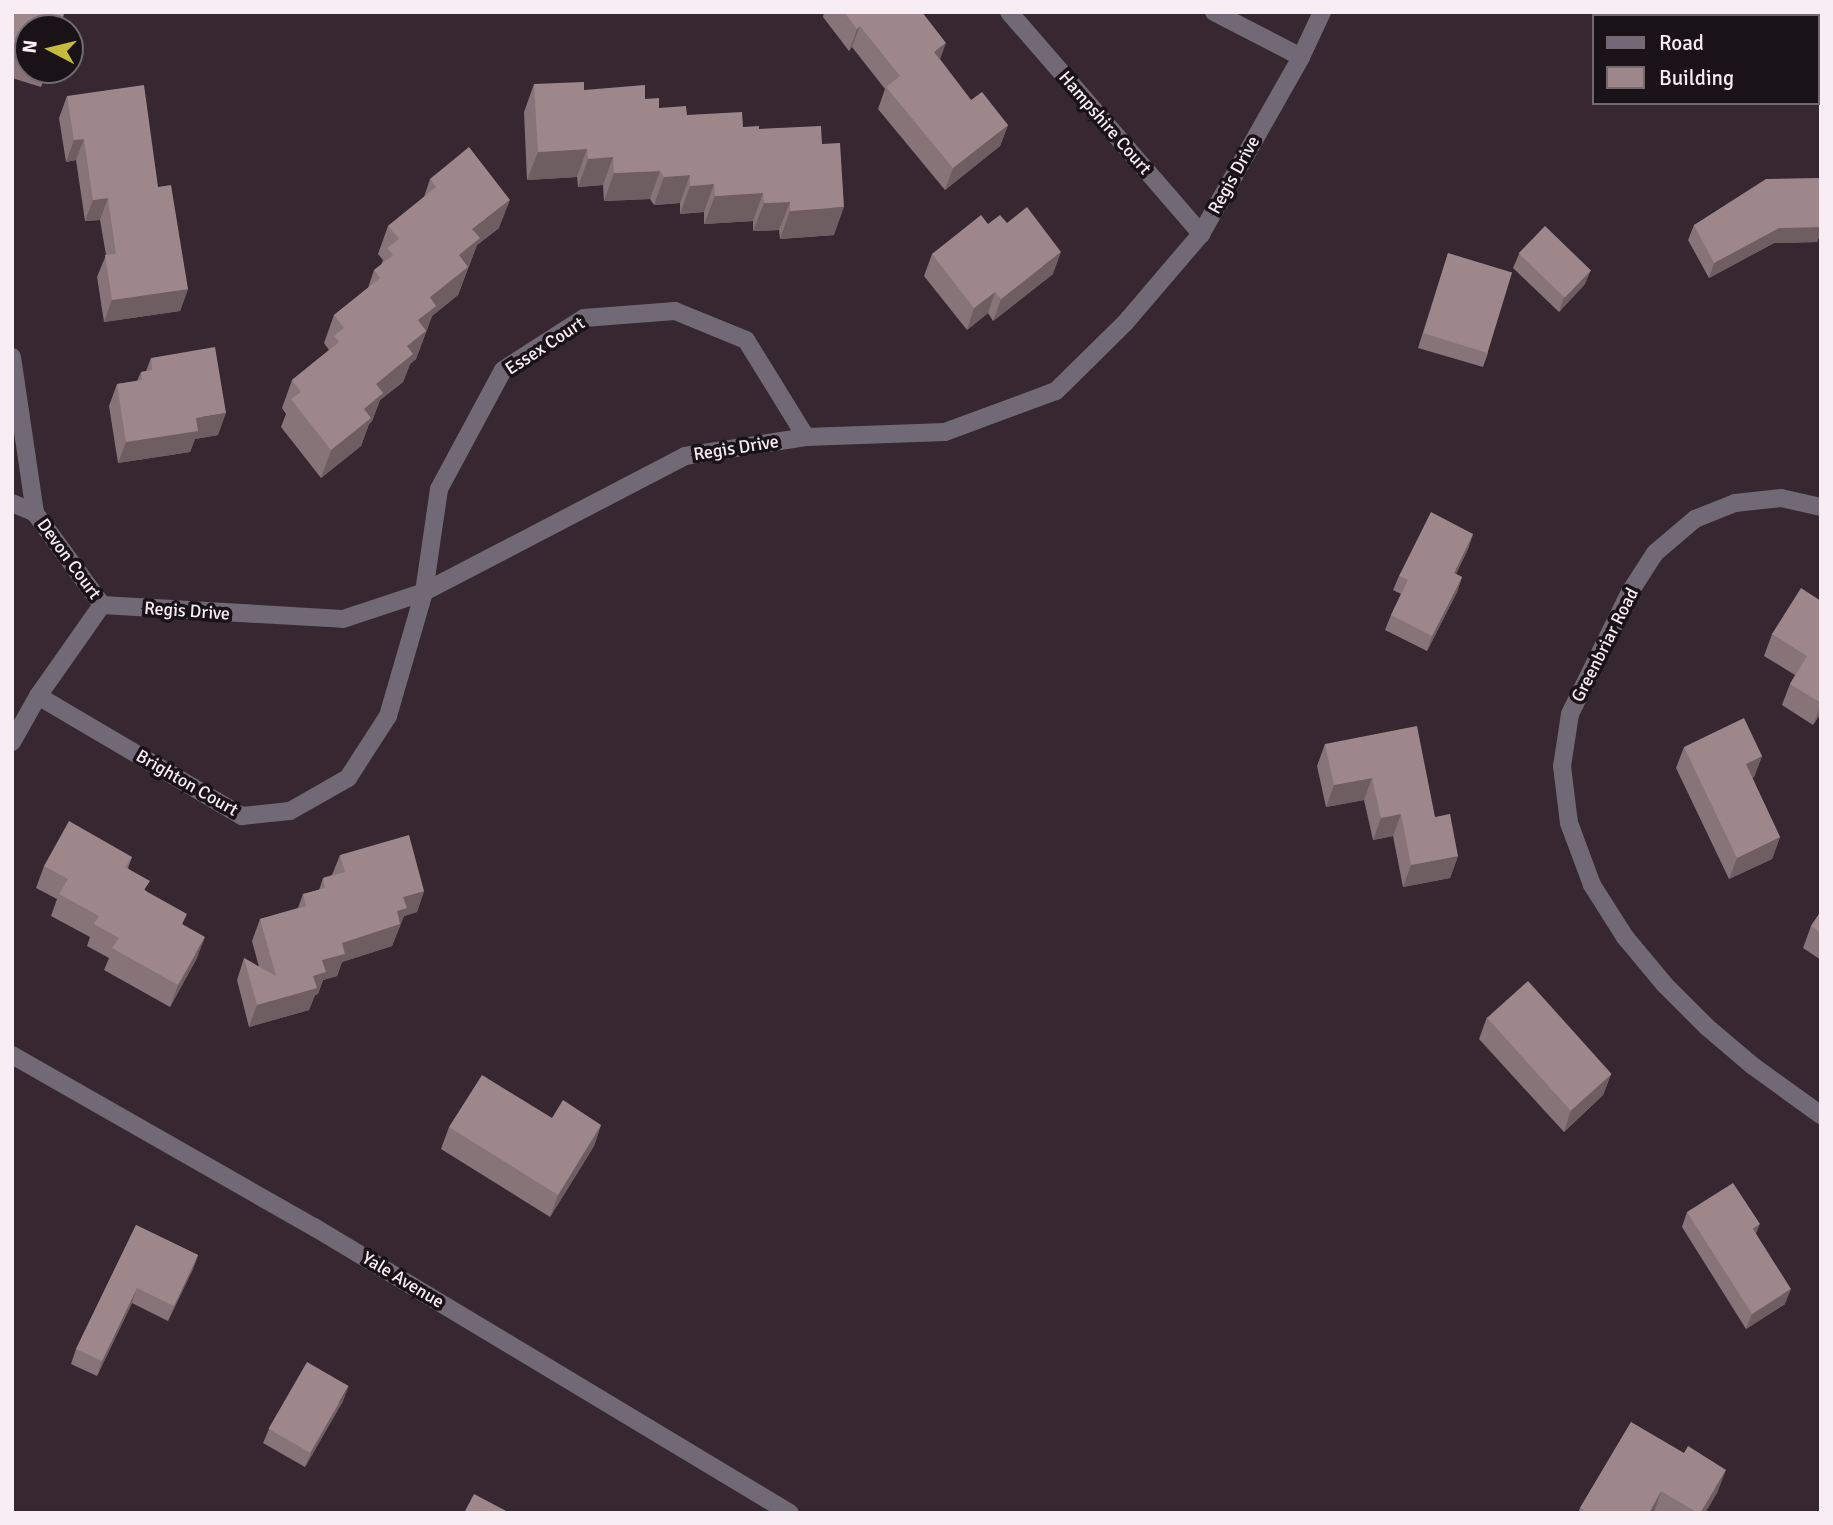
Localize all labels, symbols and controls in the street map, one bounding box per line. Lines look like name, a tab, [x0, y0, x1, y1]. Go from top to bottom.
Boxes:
north arrow	[14, 14, 84, 84]
legend	[1591, 14, 1819, 105]
text: Road	[1659, 30, 1704, 56]
text: N	[17, 39, 43, 55]
text: Building	[1659, 65, 1734, 91]
street label: Hampshire Court	[1054, 67, 1156, 179]
street label: Regis Drive	[1204, 132, 1264, 218]
street label: Essex Court	[501, 312, 589, 380]
street label: Regis Drive	[692, 431, 780, 465]
street label: Devon Court	[32, 514, 106, 604]
street label: Greenbriar Road	[1567, 584, 1643, 706]
street label: Regis Drive	[143, 597, 231, 625]
street label: Brighton Court	[132, 745, 242, 821]
street label: Yale Avenue	[358, 1247, 448, 1313]

